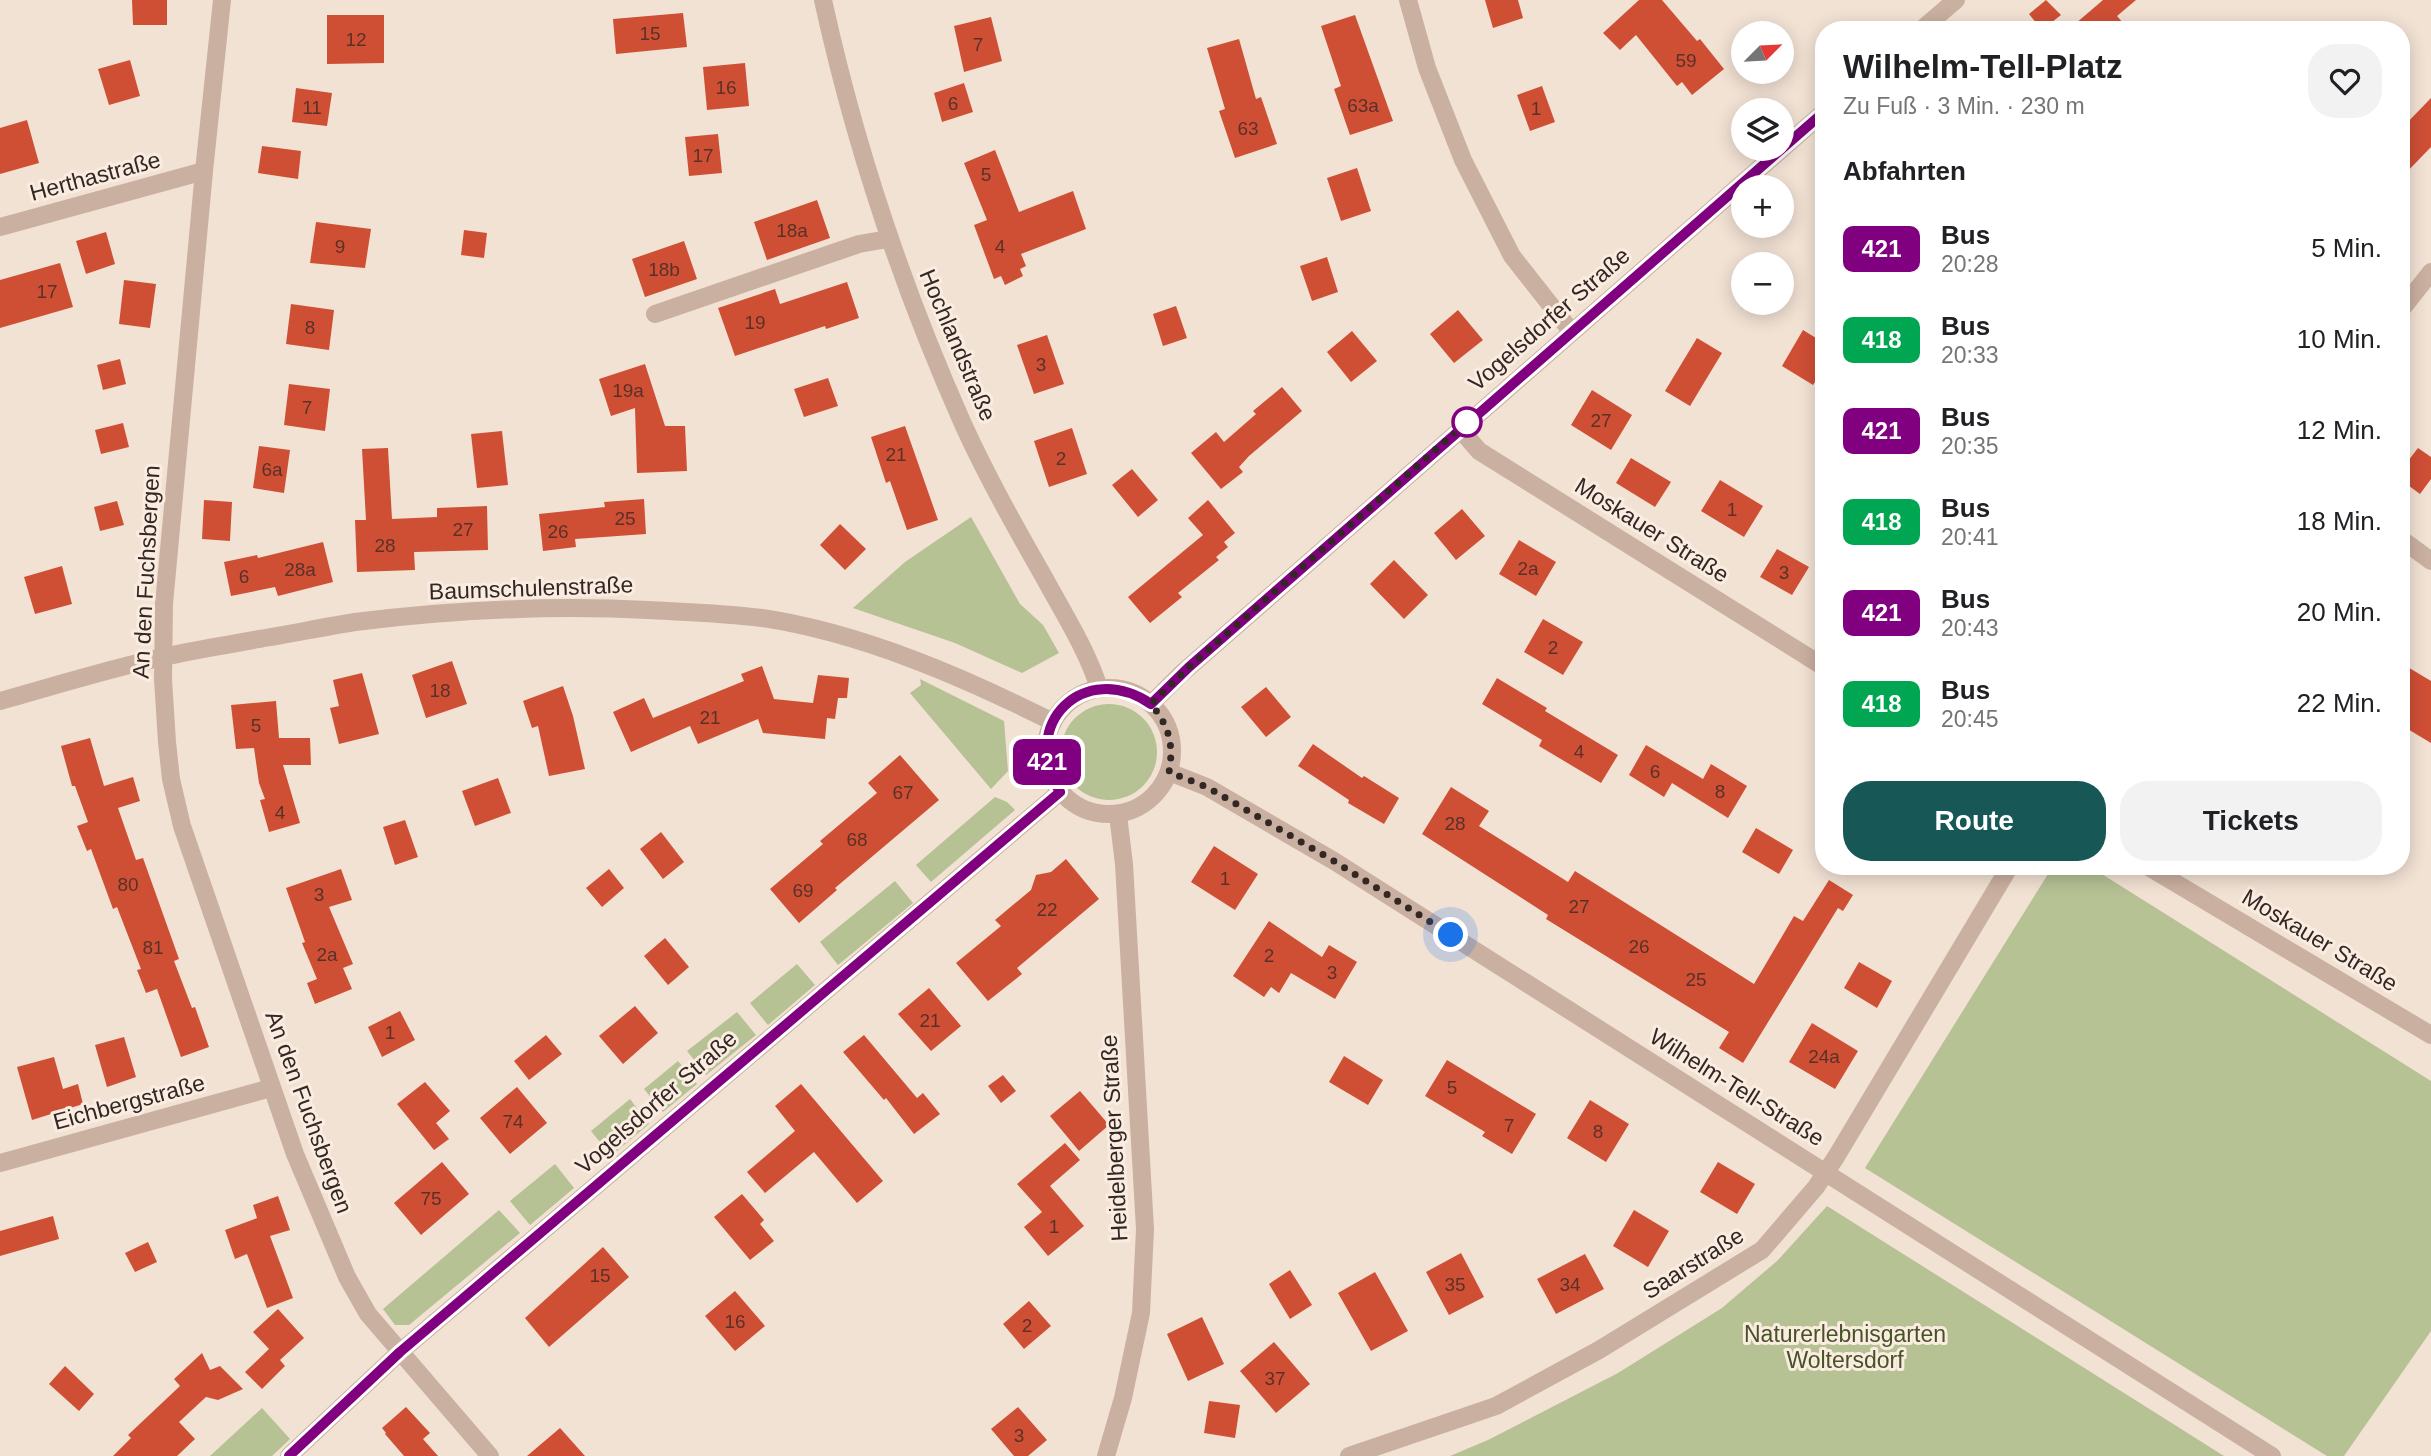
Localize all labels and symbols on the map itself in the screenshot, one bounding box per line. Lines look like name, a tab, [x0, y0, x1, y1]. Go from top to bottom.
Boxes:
north arrow	[1731, 21, 1794, 84]
house number: 15	[639, 23, 661, 44]
house number: 12	[345, 29, 367, 50]
house number: 7	[973, 34, 983, 55]
house number: 59	[1675, 50, 1697, 71]
house number: 16	[715, 77, 737, 98]
house number: 6	[948, 93, 958, 114]
house number: 63a	[1347, 95, 1379, 116]
house number: 11	[302, 97, 322, 118]
house number: 1	[1531, 98, 1541, 119]
house number: 63	[1237, 118, 1259, 139]
house number: 17	[692, 145, 714, 166]
street label: Herthastraße	[27, 146, 163, 206]
house number: 5	[981, 164, 991, 185]
house number: 18a	[776, 220, 808, 241]
house number: 9	[335, 236, 345, 257]
house number: 4	[995, 236, 1006, 257]
street label: Vogelsdorfer Straße	[1463, 242, 1635, 396]
house number: 18b	[648, 259, 680, 280]
street label: Hochlandstraße	[914, 265, 1002, 425]
house number: 17	[36, 281, 58, 302]
house number: 19	[744, 312, 766, 333]
house number: 8	[305, 317, 315, 338]
house number: 3	[1036, 354, 1046, 375]
house number: 19a	[612, 380, 644, 401]
house number: 7	[302, 397, 312, 418]
unlabelled marker	[1452, 407, 1482, 437]
house number: 27	[1590, 410, 1612, 431]
house number: 21	[885, 444, 907, 465]
house number: 2	[1056, 448, 1066, 469]
house number: 6a	[261, 459, 283, 480]
street label: An den Fuchsbergen	[127, 465, 165, 679]
street label: Moskauer Straße	[1570, 472, 1734, 588]
house number: 1	[1727, 499, 1737, 520]
house number: 25	[614, 508, 636, 529]
house number: 27	[452, 519, 474, 540]
house number: 26	[547, 521, 569, 542]
house number: 28	[374, 535, 396, 556]
house number: 2a	[1517, 558, 1539, 579]
house number: 28a	[284, 559, 316, 580]
house number: 3	[1779, 562, 1789, 583]
house number: 6	[239, 566, 249, 587]
street label: Baumschulenstraße	[428, 571, 634, 605]
house number: 2	[1548, 637, 1558, 658]
house number: 18	[429, 680, 451, 701]
house number: 21	[699, 707, 721, 728]
house number: 5	[251, 715, 261, 736]
line badge: 421	[1007, 739, 1087, 785]
house number: 4	[1574, 741, 1585, 762]
house number: 6	[1650, 761, 1660, 782]
house number: 8	[1715, 781, 1725, 802]
house number: 67	[892, 782, 914, 803]
house number: 4	[275, 802, 286, 823]
house number: 28	[1444, 813, 1466, 834]
house number: 68	[846, 829, 868, 850]
house number: 1	[1220, 868, 1230, 889]
house number: 80	[117, 874, 139, 895]
house number: 69	[792, 880, 814, 901]
street label: Moskauer Straße	[2238, 883, 2402, 997]
house number: 3	[314, 884, 324, 905]
house number: 27	[1568, 896, 1590, 917]
house number: 22	[1036, 899, 1058, 920]
your location	[1433, 917, 1468, 952]
house number: 26	[1628, 936, 1650, 957]
house number: 81	[142, 937, 164, 958]
house number: 2a	[316, 944, 338, 965]
house number: 2	[1264, 945, 1274, 966]
house number: 3	[1327, 962, 1337, 983]
house number: 25	[1685, 969, 1707, 990]
street label: An den Fuchsbergen	[260, 1007, 358, 1217]
house number: 21	[919, 1010, 941, 1031]
house number: 1	[385, 1022, 395, 1043]
street label: Wilhelm-Tell-Straße	[1645, 1023, 1829, 1151]
street label: Vogelsdorfer Straße	[570, 1025, 742, 1179]
street label: Heidelberger Straße	[1096, 1034, 1132, 1242]
house number: 24a	[1808, 1046, 1840, 1067]
street label: Eichbergstraße	[50, 1069, 208, 1135]
house number: 5	[1447, 1077, 1457, 1098]
house number: 74	[502, 1111, 524, 1132]
house number: 7	[1504, 1115, 1514, 1136]
house number: 8	[1593, 1121, 1603, 1142]
house number: 75	[420, 1188, 442, 1209]
house number: 1	[1049, 1216, 1059, 1237]
street label: Saarstraße	[1638, 1222, 1748, 1304]
house number: 15	[589, 1265, 611, 1286]
house number: 35	[1444, 1274, 1466, 1295]
house number: 34	[1559, 1274, 1581, 1295]
house number: 16	[724, 1311, 746, 1332]
house number: 2	[1022, 1315, 1032, 1336]
park label: Naturerlebnisgarten Woltersdorf	[1744, 1321, 1946, 1373]
house number: 37	[1264, 1368, 1286, 1389]
house number: 3	[1014, 1425, 1024, 1446]

